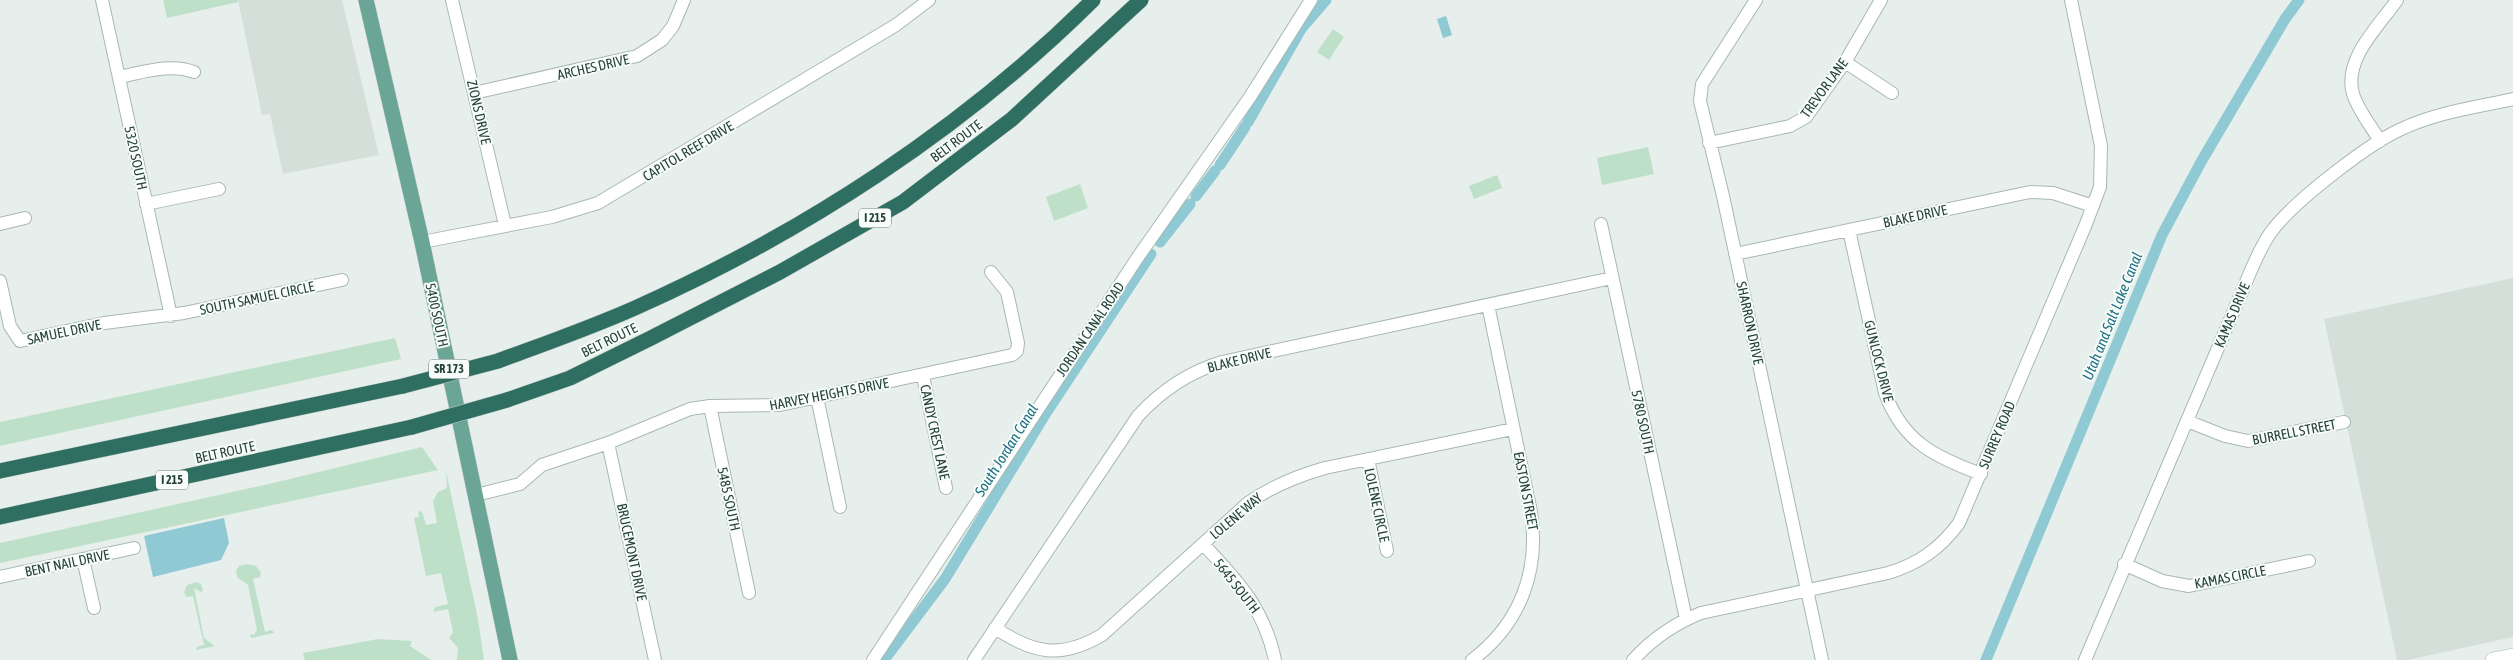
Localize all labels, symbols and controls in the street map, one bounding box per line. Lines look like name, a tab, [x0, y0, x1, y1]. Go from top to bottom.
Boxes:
street label: ARCHES DRIVE	[556, 51, 630, 83]
street label: TREVOR LANE	[1797, 55, 1851, 121]
street label: ZIONS DRIVE	[464, 78, 494, 146]
street label: BELT ROUTE	[927, 116, 985, 166]
street label: CAPITOL REEF DRIVE	[640, 118, 736, 184]
street label: 5320 SOUTH	[121, 125, 151, 191]
street label: BLAKE DRIVE	[1882, 201, 1948, 231]
road number: I 215	[859, 208, 891, 228]
water label: Utah and Salt Lake Canal	[2079, 250, 2145, 382]
street label: SOUTH SAMUEL CIRCLE	[198, 278, 316, 318]
street label: JORDAN CANAL ROAD	[1053, 279, 1127, 379]
street label: SHARRON DRIVE	[1733, 280, 1767, 366]
street label: KAMAS DRIVE	[2211, 280, 2253, 350]
street label: 5400 SOUTH	[422, 282, 452, 348]
street label: SAMUEL DRIVE	[26, 316, 102, 348]
street label: GUNLOCK DRIVE	[1861, 319, 1897, 404]
street label: BELT ROUTE	[578, 320, 640, 360]
street label: BLAKE DRIVE	[1206, 344, 1272, 376]
road number: SR 173	[429, 359, 469, 378]
street label: HARVEY HEIGHTS DRIVE	[768, 375, 890, 413]
street label: CANDY CREST LANE	[917, 383, 953, 481]
street label: 5780 SOUTH	[1628, 389, 1658, 455]
street label: SURREY ROAD	[1976, 399, 2018, 471]
water label: South Jordan Canal	[970, 401, 1041, 500]
street label: BURRELL STREET	[2251, 416, 2337, 448]
street label: BELT ROUTE	[194, 438, 256, 466]
street label: EASTON STREET	[1511, 450, 1541, 532]
street label: 5485 SOUTH	[714, 466, 744, 532]
street label: LOLENE CIRCLE	[1361, 467, 1393, 544]
road number: I 215	[156, 470, 188, 490]
street label: LOLENE WAY	[1207, 489, 1266, 542]
street label: BRUCEMONT DRIVE	[614, 502, 650, 602]
street label: BENT NAIL DRIVE	[23, 546, 111, 580]
street label: 5645 SOUTH	[1211, 556, 1263, 616]
street label: KAMAS CIRCLE	[2193, 562, 2267, 592]

